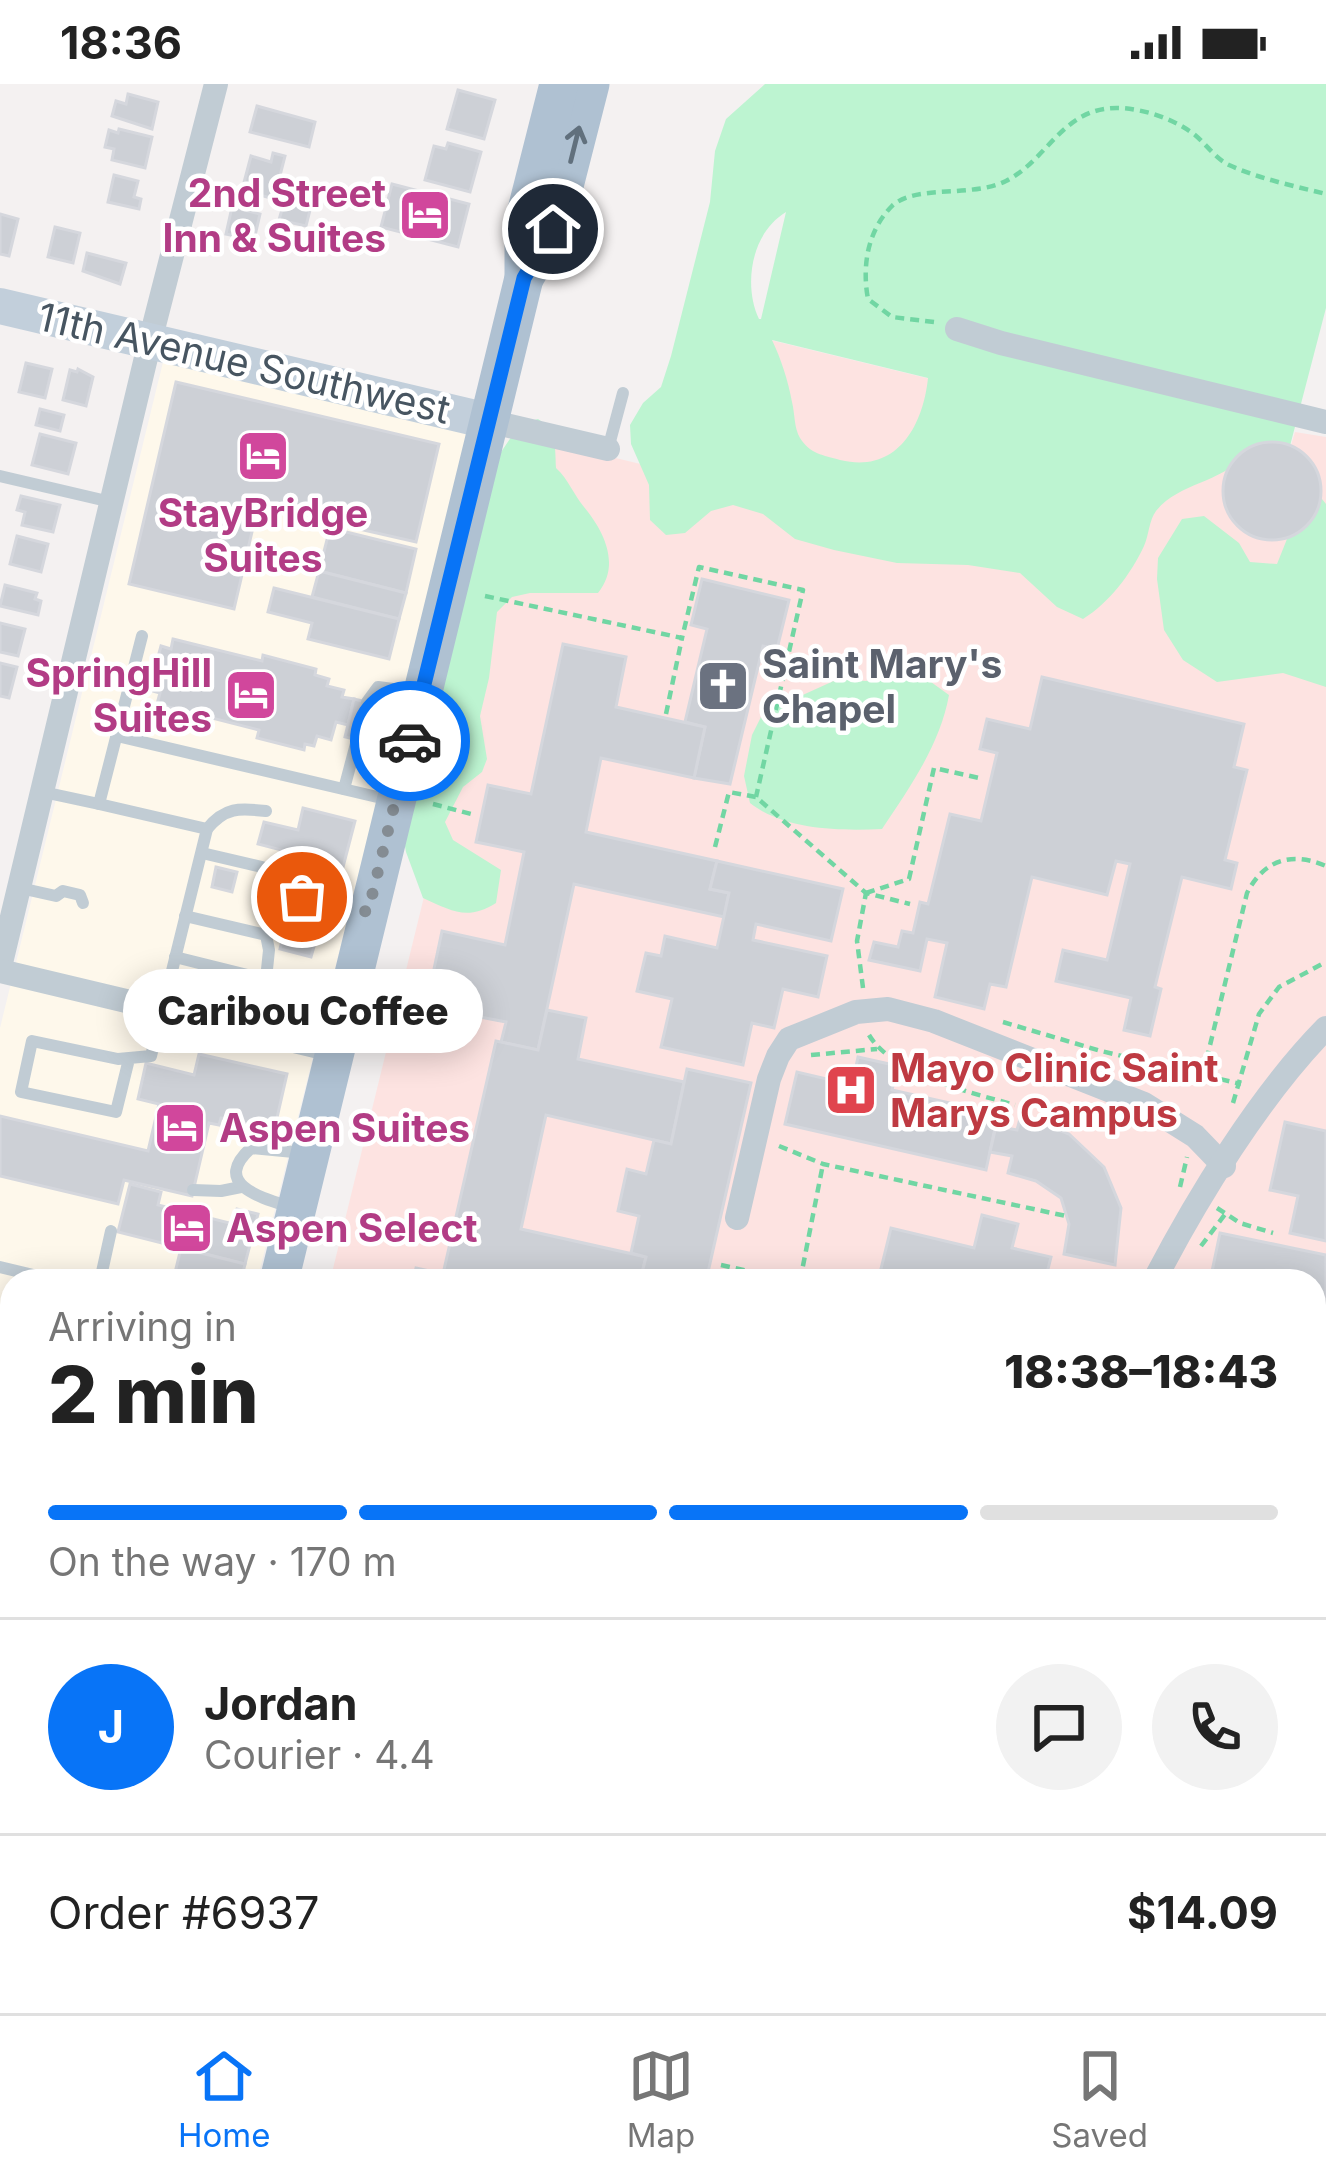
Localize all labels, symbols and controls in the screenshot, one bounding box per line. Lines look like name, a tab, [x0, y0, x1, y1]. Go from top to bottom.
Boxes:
text: 18:36	[60, 15, 182, 70]
one-way arrow	[565, 125, 587, 163]
place label: 2nd Street Inn & Suites	[162, 169, 386, 261]
pin	[502, 178, 604, 280]
hotel icon: 2nd Street Inn & Suites	[397, 187, 453, 243]
icon: home	[520, 196, 586, 262]
street label: 11th Avenue Southwest	[33, 292, 455, 433]
hotel icon: StayBridge Suites	[235, 428, 291, 484]
place label: StayBridge Suites	[158, 489, 368, 581]
place label: Saint Mary's Chapel	[762, 640, 1002, 732]
place label: SpringHill Suites	[25, 649, 212, 741]
church icon: Saint Mary's Chapel	[695, 658, 751, 714]
hotel icon: SpringHill Suites	[223, 667, 279, 723]
courier	[350, 681, 470, 801]
icon: car	[377, 708, 443, 774]
pin	[251, 846, 353, 948]
icon: bag	[269, 864, 335, 930]
callout: Caribou Coffee	[122, 969, 482, 1053]
text: Caribou Coffee	[157, 987, 449, 1034]
place label: Mayo Clinic Saint Marys Campus	[890, 1044, 1219, 1136]
hospital icon: Mayo Clinic Saint Marys Campus	[823, 1062, 879, 1118]
hotel icon: Aspen Suites	[152, 1100, 208, 1156]
place label: Aspen Suites	[219, 1104, 470, 1151]
hotel icon: Aspen Select	[159, 1200, 215, 1256]
place label: Aspen Select	[226, 1204, 478, 1251]
text: Arriving in	[48, 1303, 237, 1350]
text: 18:38–18:43	[1004, 1344, 1278, 1399]
text: 2 min	[48, 1347, 259, 1442]
text: On the way · 170 m	[48, 1538, 397, 1585]
button: chat	[996, 1664, 1122, 1790]
button: phone	[1152, 1664, 1278, 1790]
text: Jordan	[204, 1676, 358, 1731]
text: J	[98, 1699, 124, 1754]
text: Courier · 4.4	[204, 1731, 435, 1778]
text: Order #6937	[48, 1885, 320, 1940]
text: $14.09	[1127, 1885, 1278, 1940]
tab: Home	[178, 2043, 271, 2155]
tab: Map	[627, 2043, 695, 2155]
tab: Saved	[1051, 2043, 1148, 2155]

